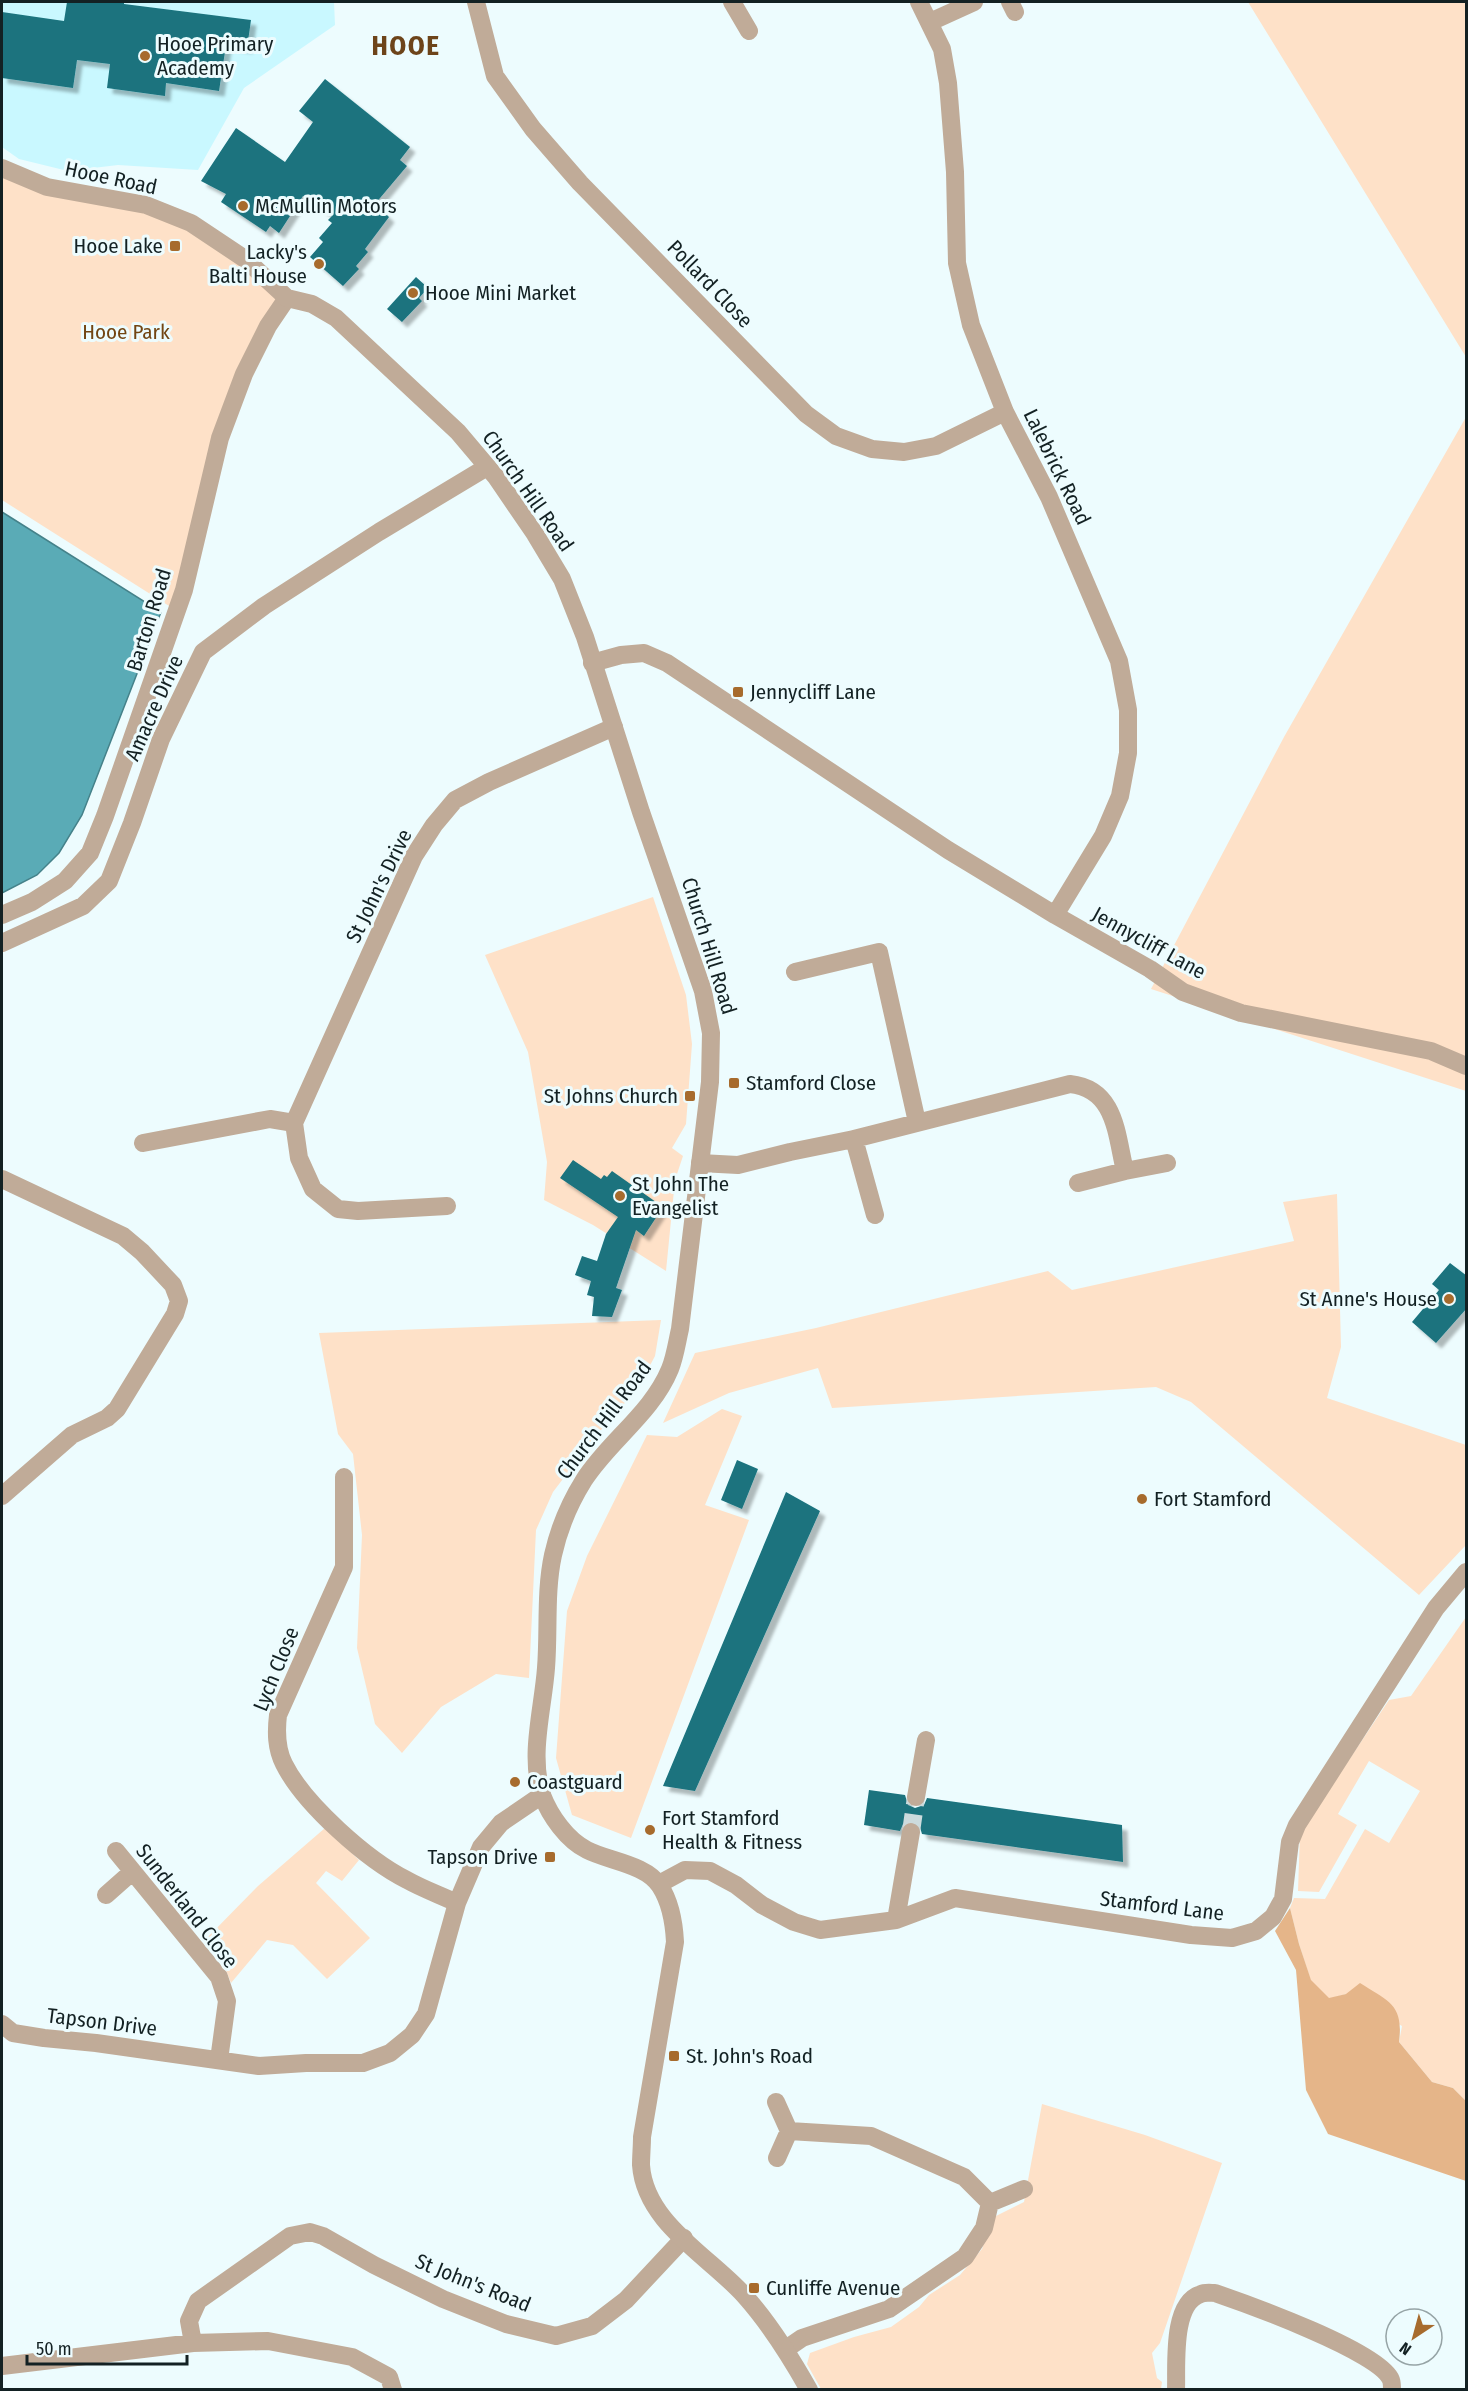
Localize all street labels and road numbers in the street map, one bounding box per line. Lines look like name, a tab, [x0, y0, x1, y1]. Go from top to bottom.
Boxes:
street label: Hooe Road	[62, 156, 160, 200]
street label: Pollard Close	[662, 235, 758, 333]
street label: Lalebrick Road	[1018, 405, 1096, 529]
street label: Church Hill Road	[477, 425, 579, 557]
street label: Barton Road	[121, 565, 177, 675]
street label: Amacre Drive	[119, 651, 189, 765]
street label: St John's Drive	[340, 825, 418, 947]
street label: Church Hill Road	[676, 874, 742, 1018]
street label: Jennycliff Lane	[1088, 901, 1210, 985]
street label: Church Hill Road	[551, 1356, 657, 1484]
street label: Lych Close	[247, 1623, 305, 1715]
street label: Sunderland Close	[130, 1839, 244, 1973]
street label: Stamford Lane	[1099, 1886, 1225, 1926]
street label: Tapson Drive	[46, 2002, 158, 2042]
street label: St John's Road	[411, 2248, 535, 2318]

